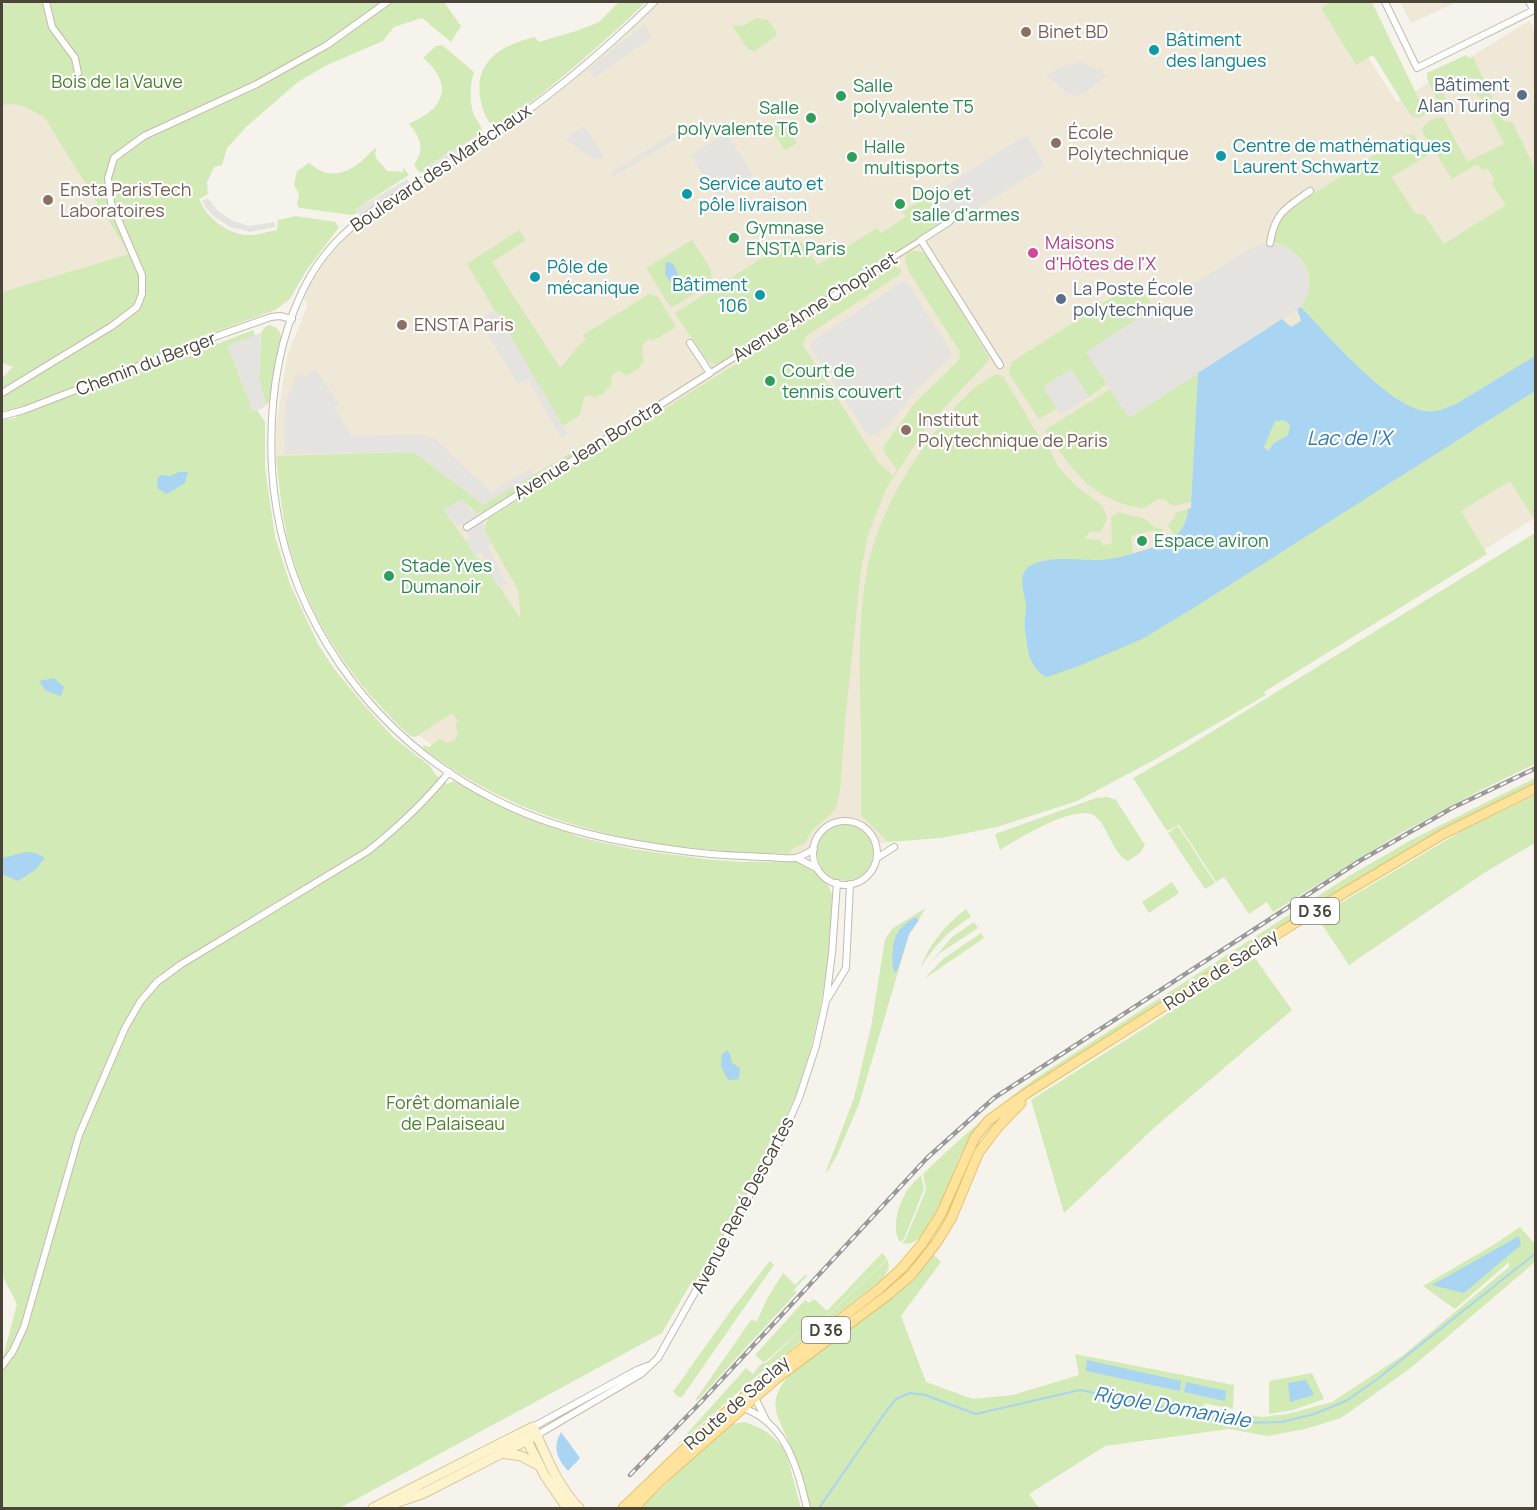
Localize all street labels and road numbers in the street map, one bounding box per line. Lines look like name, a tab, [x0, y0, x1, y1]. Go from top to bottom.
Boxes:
street label: Boulevard des Maréchaux	[345, 97, 536, 237]
street label: Avenue Anne Chopinet	[728, 246, 901, 367]
street label: Chemin du Berger	[72, 325, 219, 401]
street label: Avenue Jean Borotra	[509, 394, 666, 504]
road number: D 36	[1291, 898, 1339, 924]
street label: Route de Saclay	[1158, 923, 1283, 1015]
street label: Avenue René Descartes	[685, 1112, 799, 1297]
road number: D 36	[802, 1317, 850, 1343]
street label: Route de Saclay	[679, 1349, 795, 1455]

